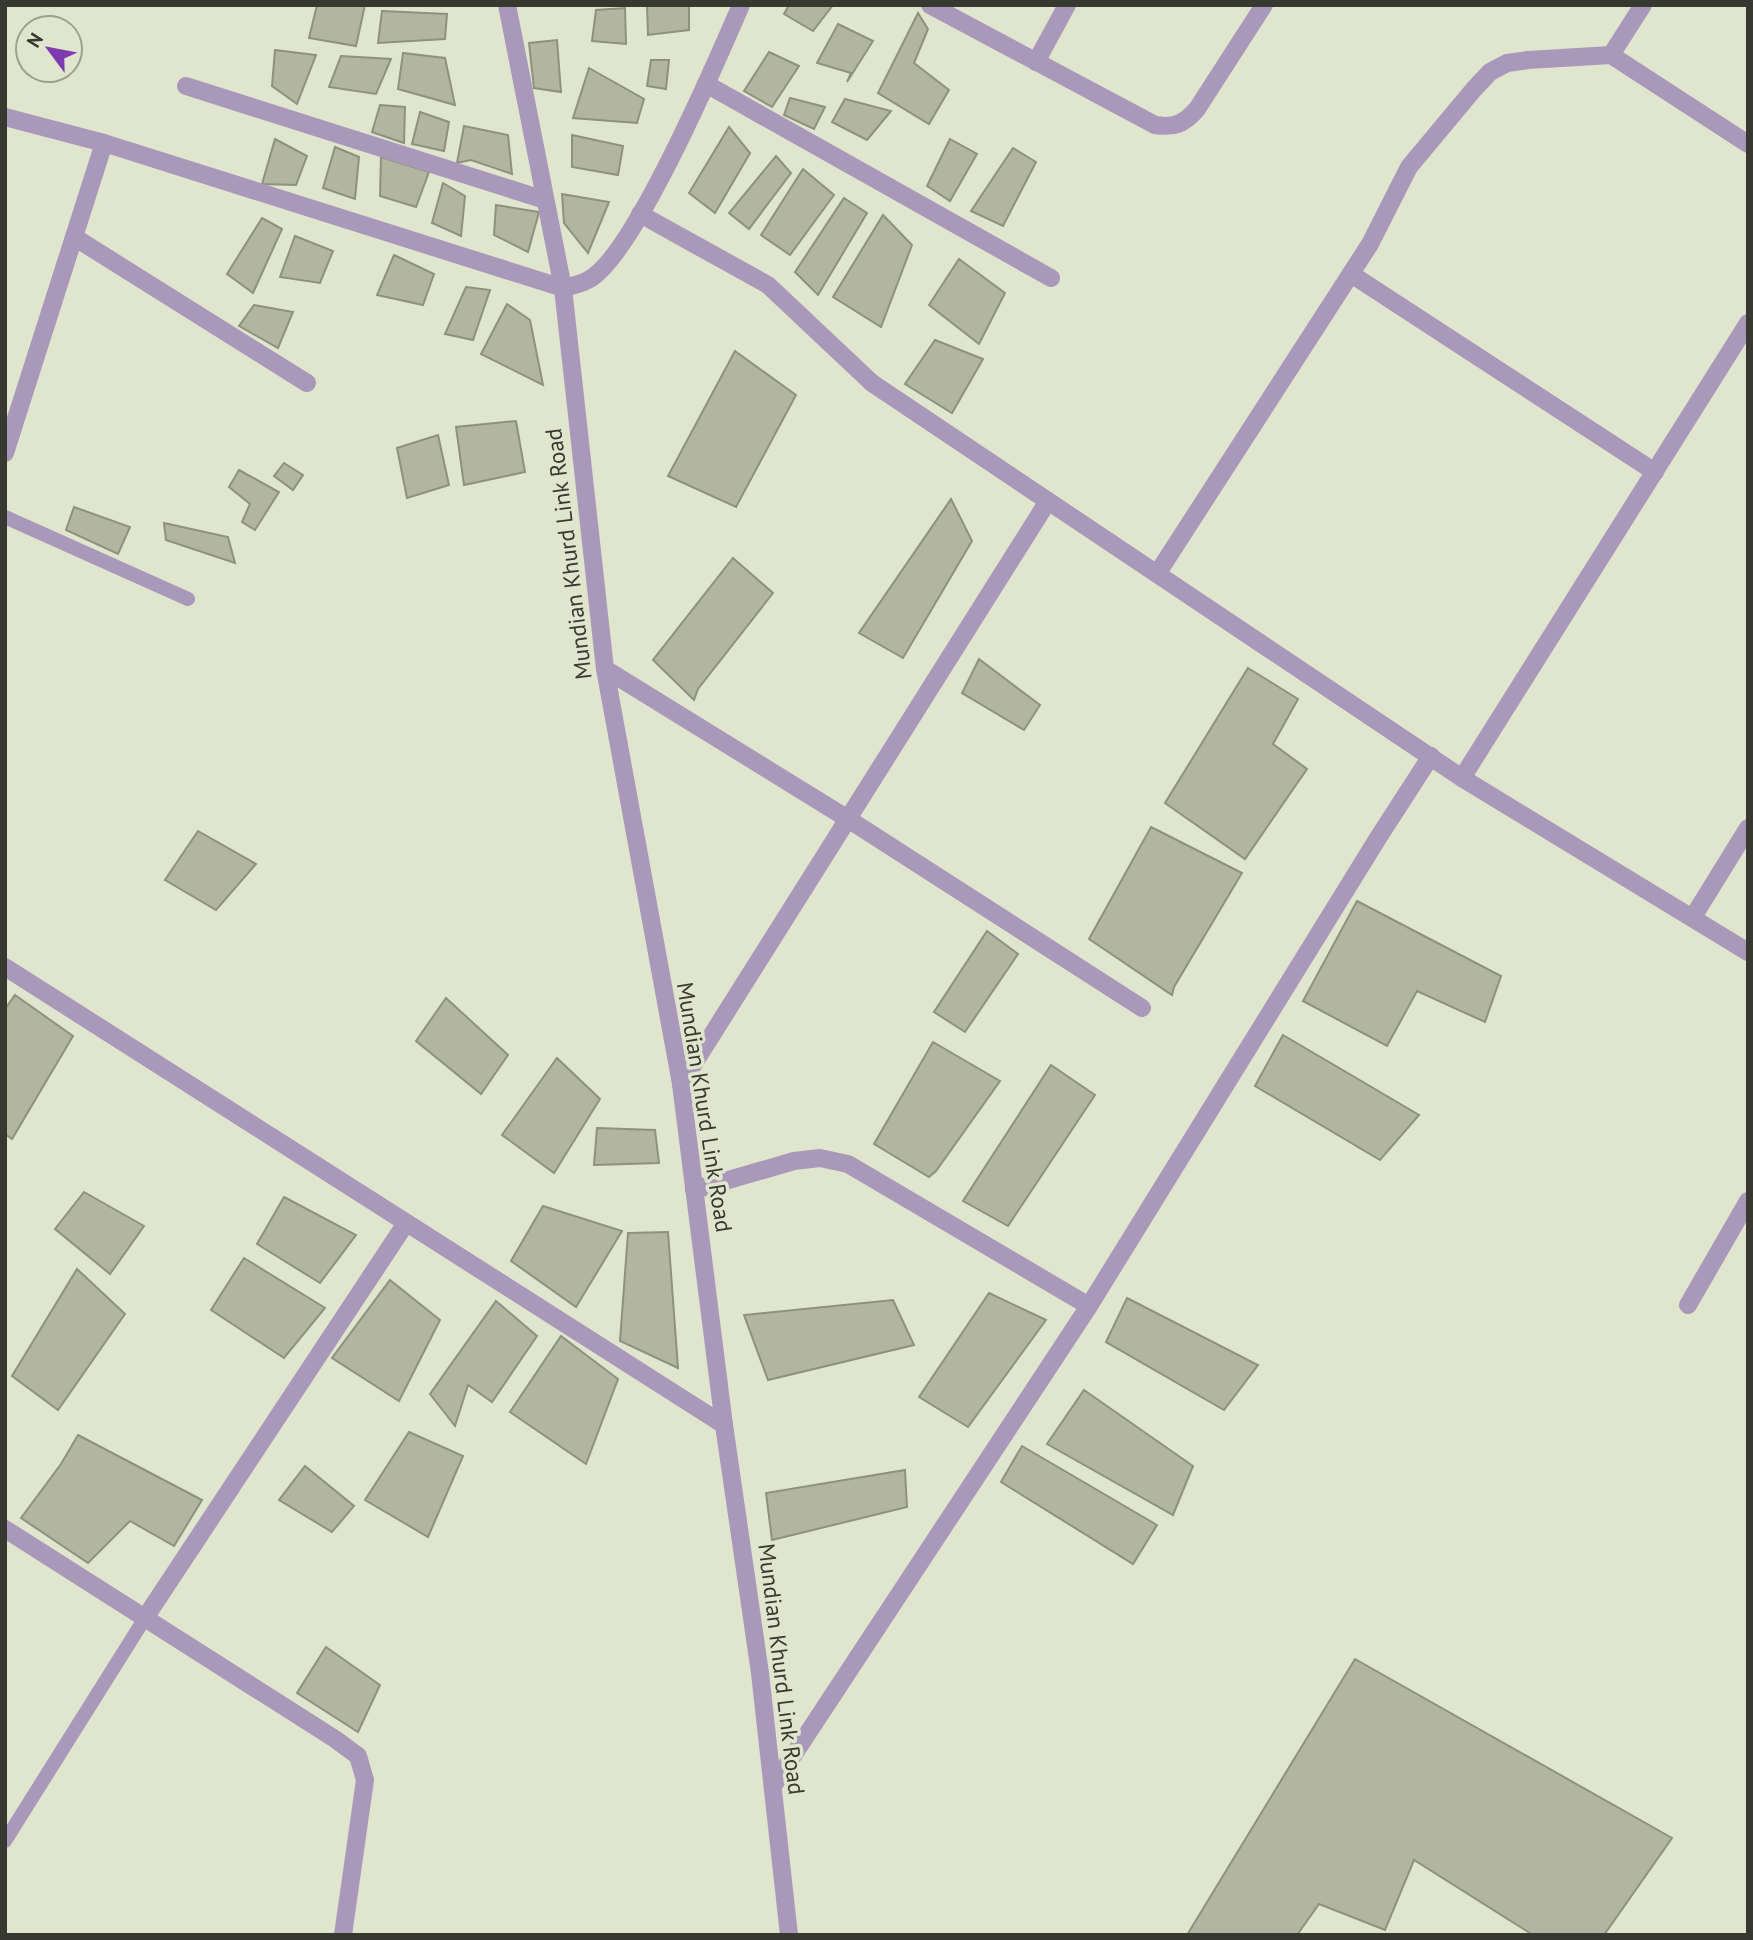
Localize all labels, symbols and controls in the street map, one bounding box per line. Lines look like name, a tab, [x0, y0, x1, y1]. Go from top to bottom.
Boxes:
north arrow	[14, 14, 84, 84]
text: N	[21, 28, 48, 52]
street label: Mundian Khurd Link Road	[538, 427, 598, 681]
street label: Mundian Khurd Link Road	[671, 980, 739, 1234]
street label: Mundian Khurd Link Road	[752, 1542, 812, 1796]

